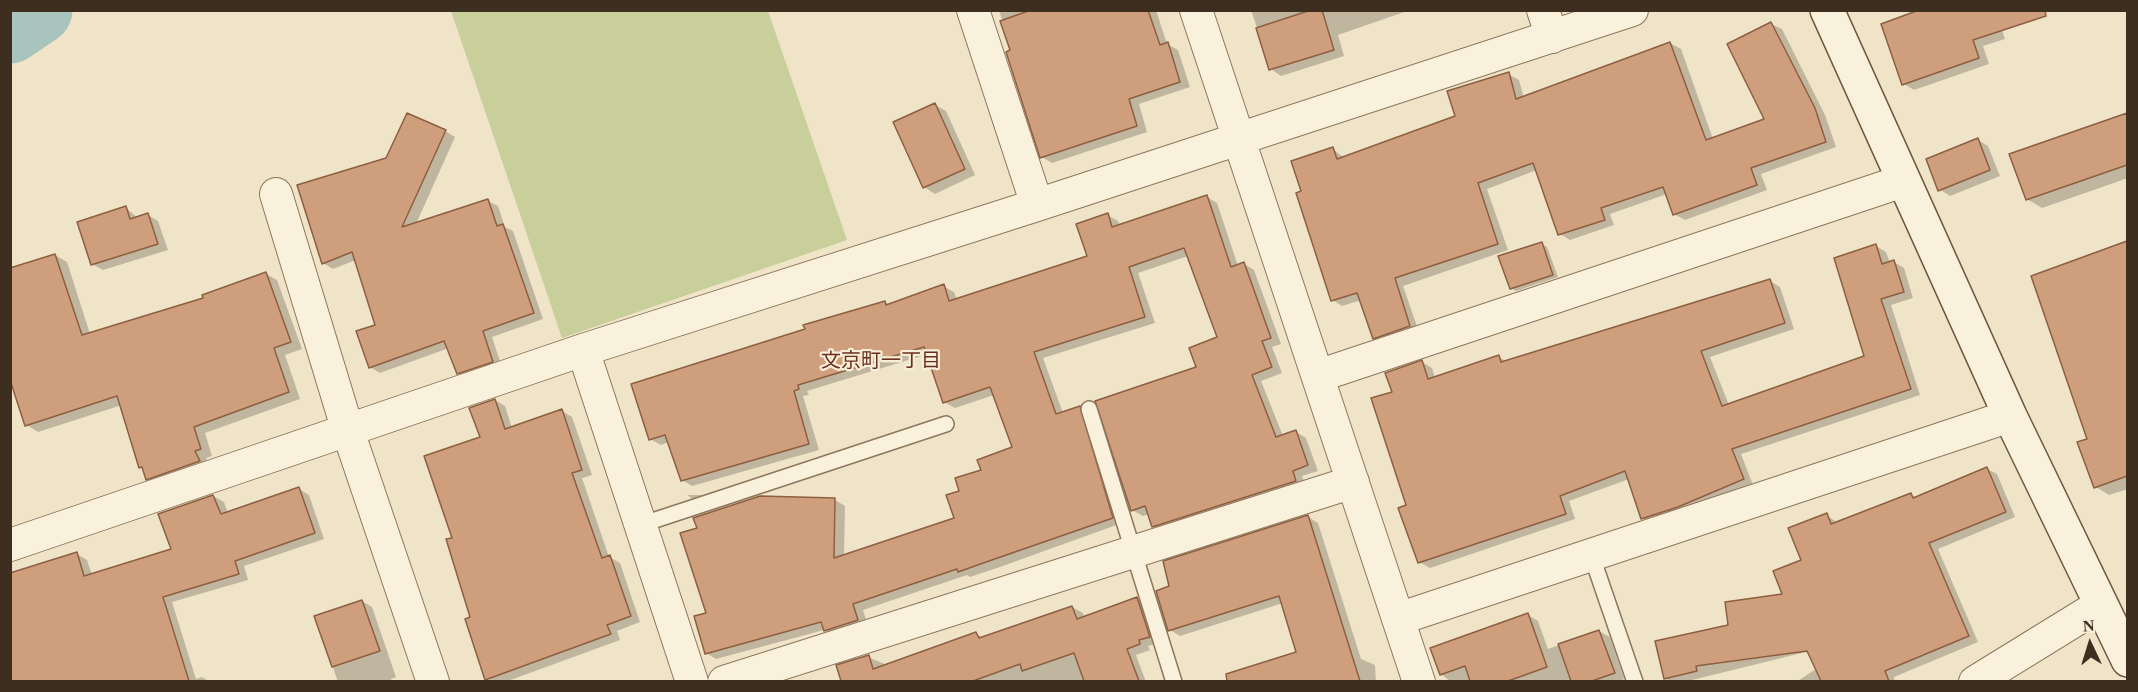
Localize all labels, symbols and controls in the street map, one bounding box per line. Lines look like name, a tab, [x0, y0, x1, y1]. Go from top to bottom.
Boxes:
district label: 文京町一丁目	[821, 350, 941, 374]
north arrow	[2060, 614, 2120, 674]
text: N	[2082, 617, 2095, 634]

